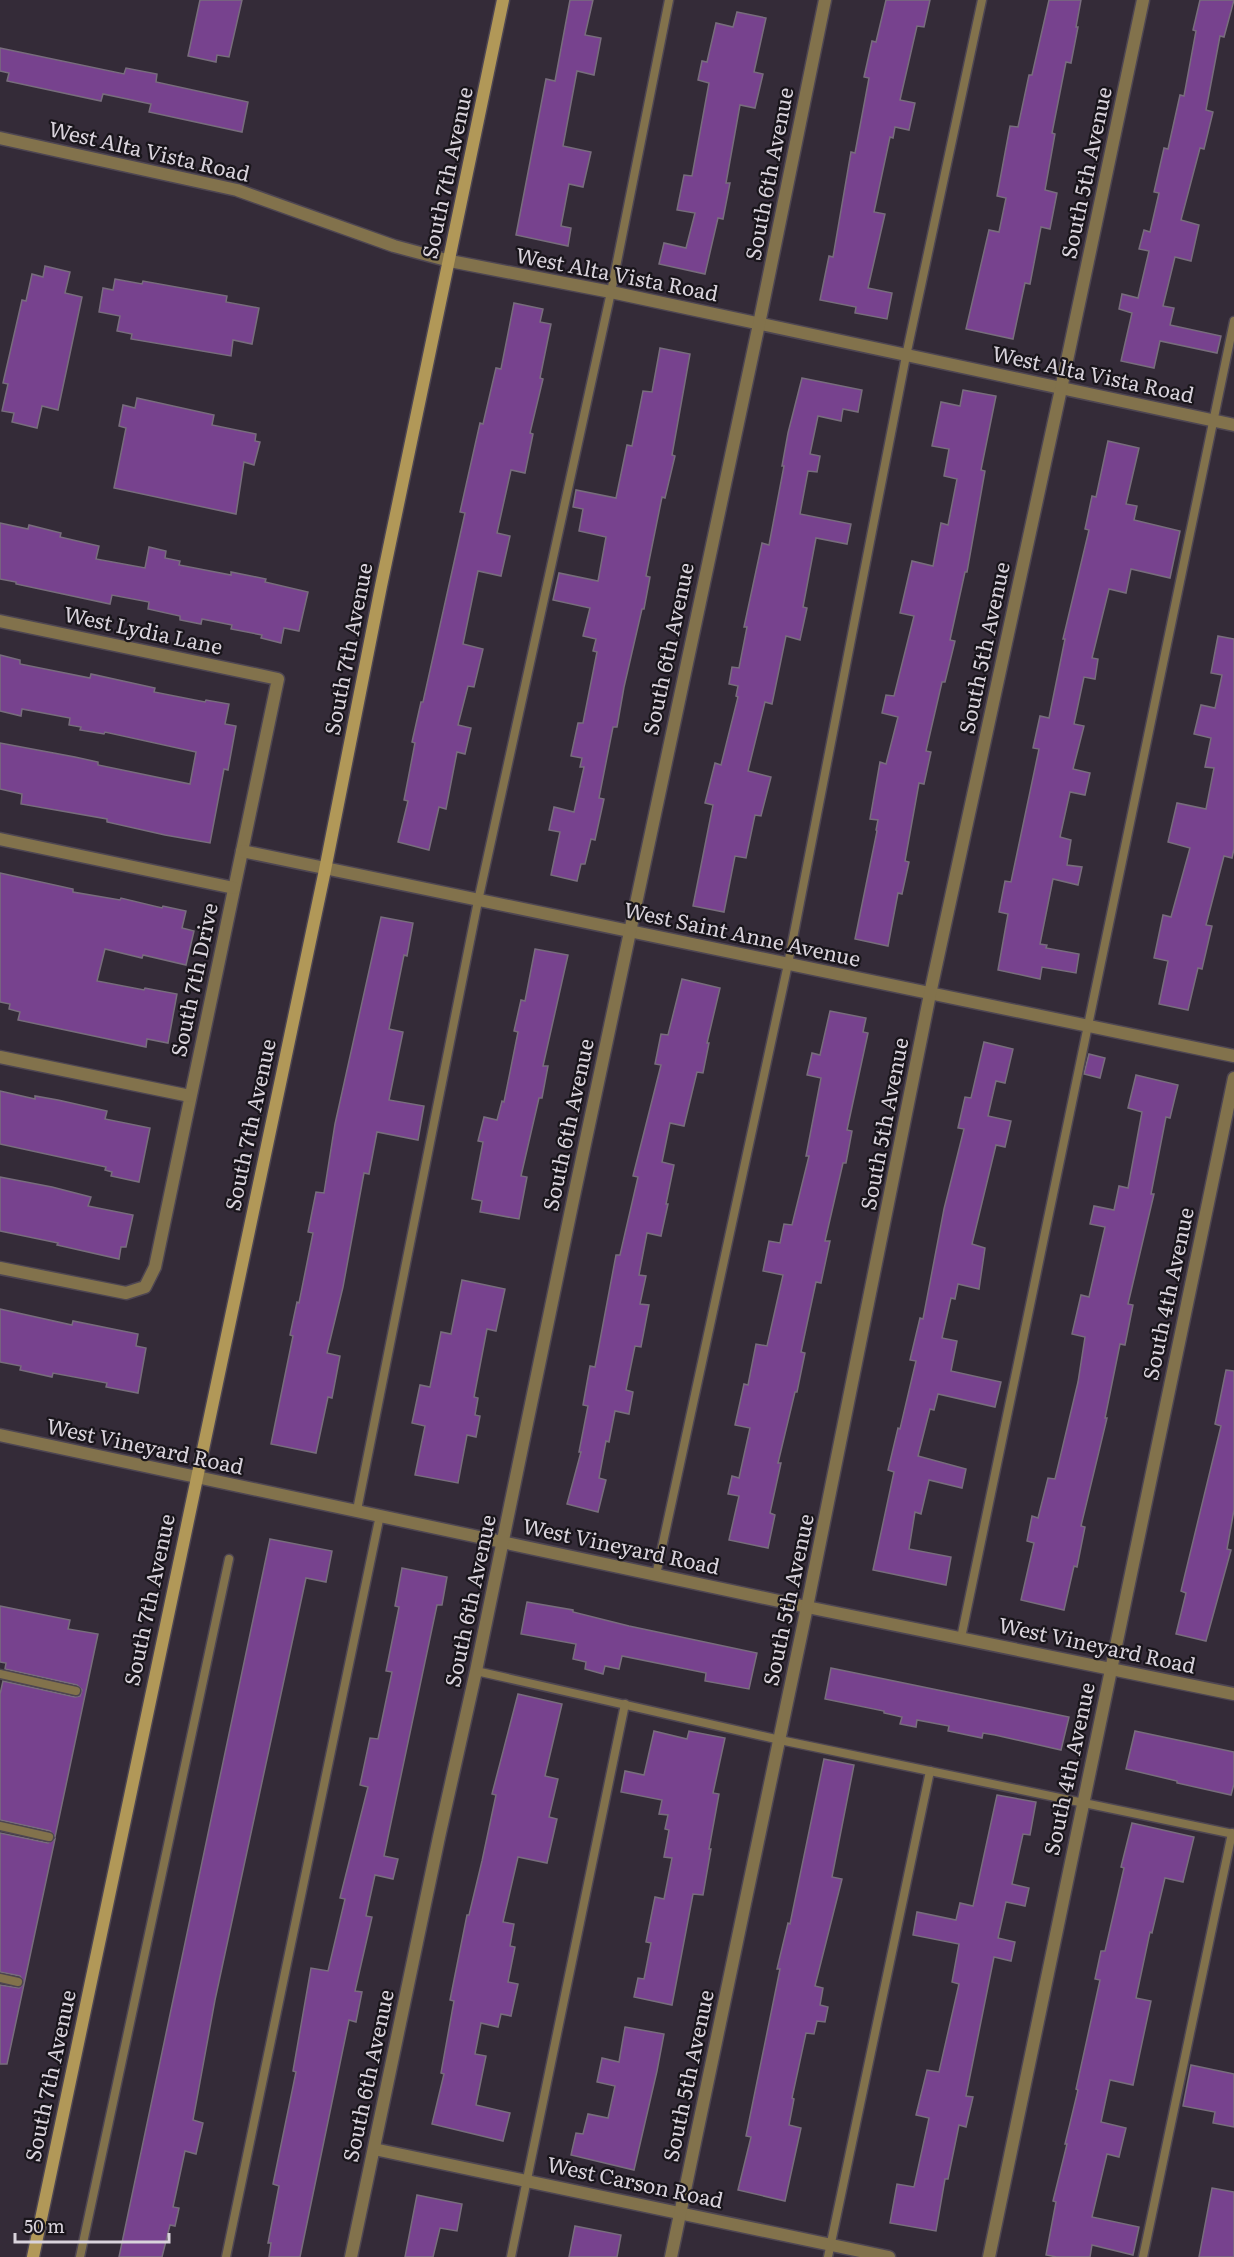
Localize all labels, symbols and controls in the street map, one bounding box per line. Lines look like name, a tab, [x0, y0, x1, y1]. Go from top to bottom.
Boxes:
street label: South 7th Avenue	[412, 84, 479, 261]
street label: South 6th Avenue	[736, 84, 800, 263]
street label: South 5th Avenue	[1051, 84, 1118, 261]
street label: West Alta Vista Road	[46, 111, 253, 188]
street label: West Alta Vista Road	[513, 238, 722, 307]
street label: West Alta Vista Road	[990, 336, 1198, 409]
street label: South 6th Avenue	[633, 559, 700, 738]
street label: South 5th Avenue	[949, 559, 1016, 736]
street label: South 7th Avenue	[315, 560, 378, 737]
street label: West Lydia Lane	[61, 597, 226, 661]
street label: West Saint Anne Avenue	[621, 892, 864, 973]
street label: South 7th Drive	[161, 900, 224, 1059]
street label: South 6th Avenue	[533, 1035, 600, 1214]
street label: South 5th Avenue	[851, 1035, 914, 1212]
street label: South 7th Avenue	[215, 1036, 282, 1213]
street label: South 4th Avenue	[1133, 1204, 1200, 1383]
street label: West Vineyard Road	[44, 1409, 247, 1481]
street label: West Vineyard Road	[520, 1509, 723, 1581]
street label: South 7th Avenue	[114, 1511, 181, 1688]
street label: South 6th Avenue	[435, 1511, 502, 1690]
street label: South 5th Avenue	[753, 1511, 820, 1688]
street label: West Vineyard Road	[996, 1608, 1199, 1680]
street label: South 4th Avenue	[1034, 1679, 1101, 1858]
street label: South 6th Avenue	[333, 1986, 400, 2165]
street label: South 7th Avenue	[15, 1987, 82, 2164]
street label: South 5th Avenue	[653, 1987, 720, 2164]
street label: West Carson Road	[544, 2147, 727, 2214]
scale bar	[15, 2206, 170, 2244]
text: 50 m	[24, 2212, 65, 2239]

